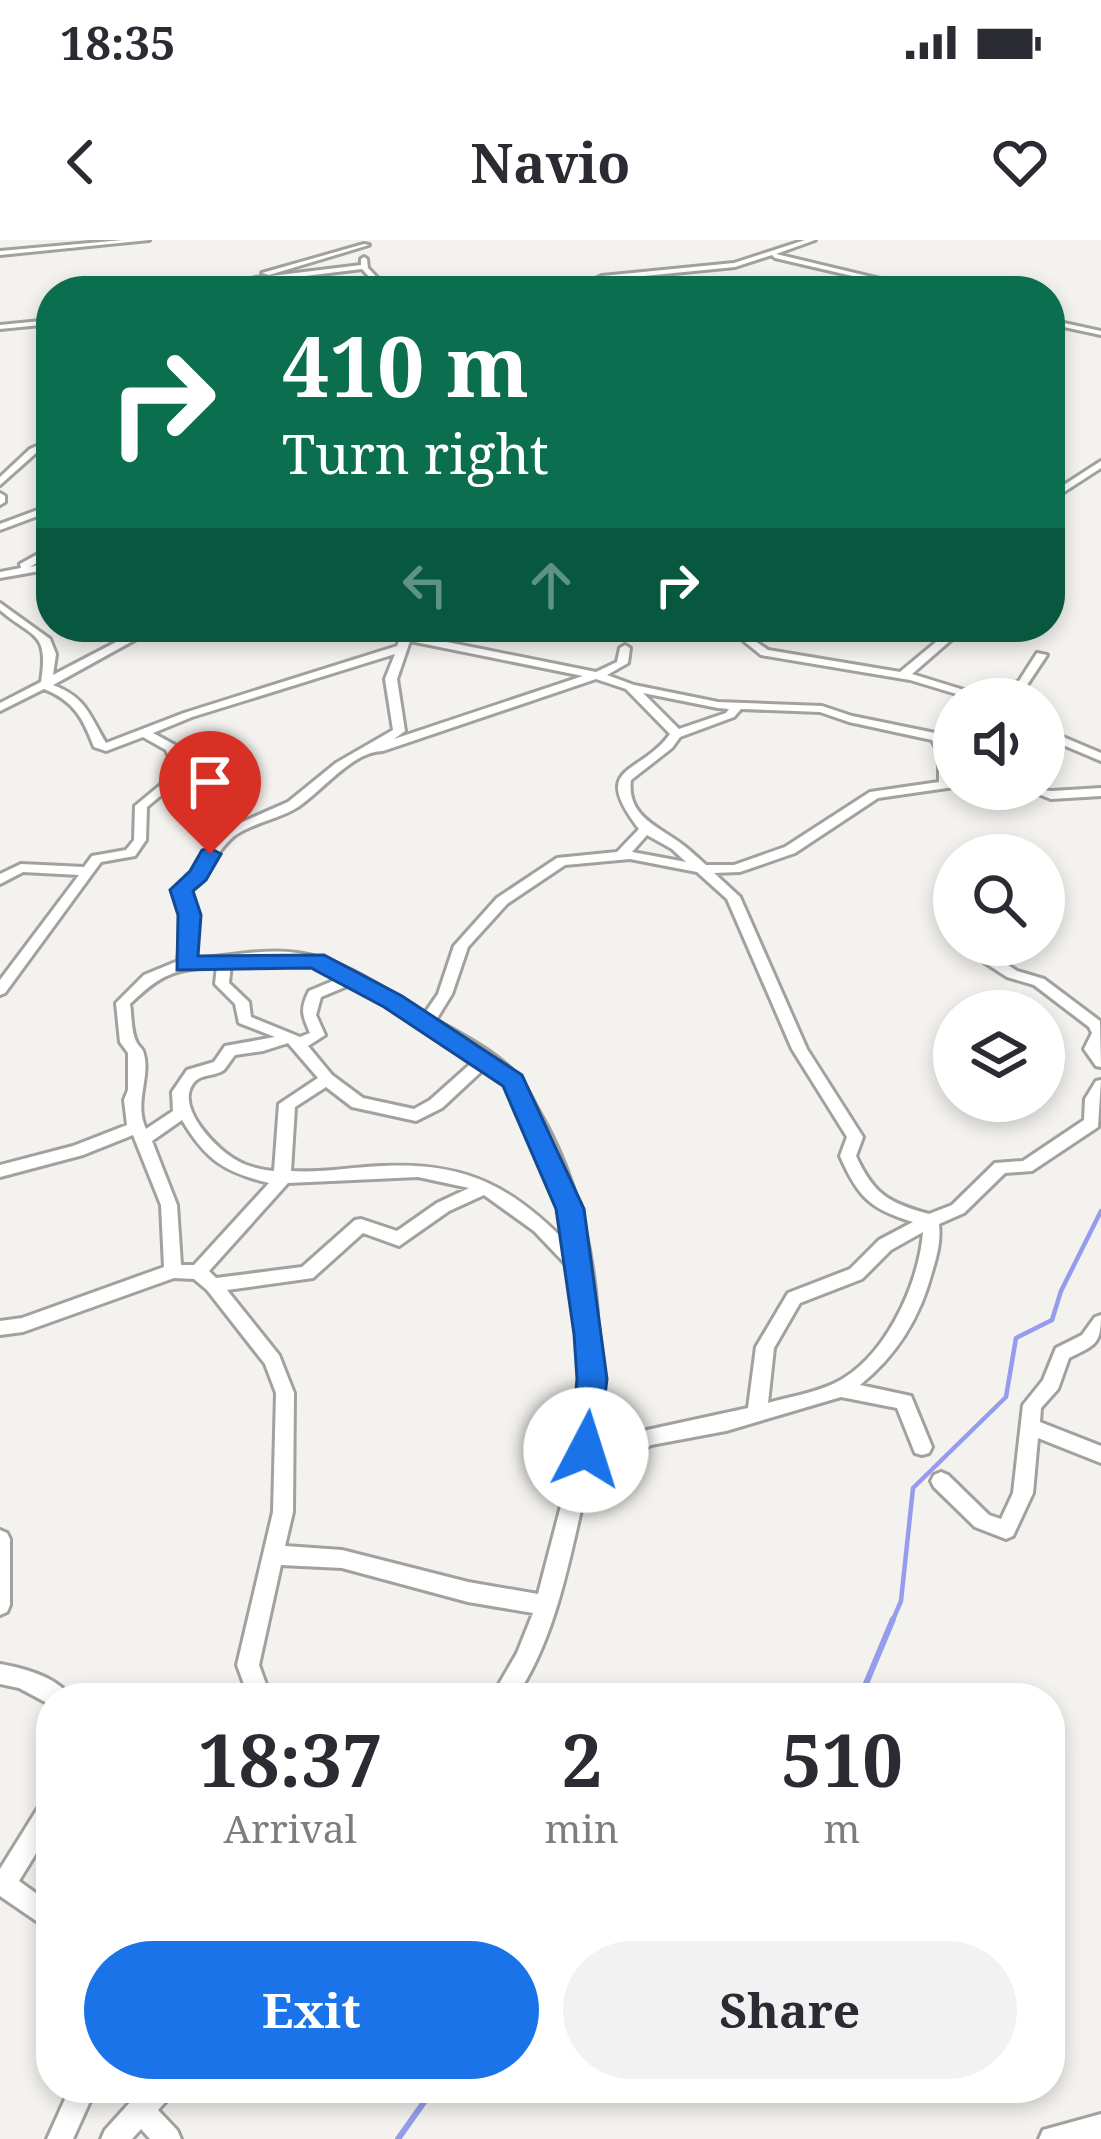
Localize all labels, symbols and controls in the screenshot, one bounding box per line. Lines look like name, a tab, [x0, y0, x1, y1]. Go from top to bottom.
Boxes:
text: 18:35	[60, 12, 175, 73]
text: Navio	[471, 125, 630, 199]
icon: back	[48, 129, 114, 195]
icon: heart	[987, 129, 1053, 195]
text: 410 m	[282, 307, 529, 422]
icon: right	[84, 324, 240, 480]
text: Turn right	[282, 416, 549, 490]
icon: left	[392, 552, 458, 618]
icon: ahead	[518, 552, 584, 618]
icon: right	[644, 552, 710, 618]
map controls	[933, 678, 1065, 1122]
button: sound	[933, 678, 1065, 810]
pin	[159, 731, 261, 854]
icon: arrive	[177, 749, 243, 815]
button: search	[933, 834, 1065, 966]
button: layers	[933, 990, 1065, 1122]
position arrow	[523, 1387, 649, 1513]
text: 18:37	[198, 1710, 383, 1808]
text: 2	[561, 1710, 602, 1808]
text: 510	[781, 1710, 903, 1808]
text: Arrival	[224, 1801, 357, 1854]
text: min	[545, 1801, 619, 1854]
text: m	[824, 1801, 860, 1854]
button: Exit	[84, 1941, 539, 2079]
button: Share	[563, 1941, 1017, 2079]

